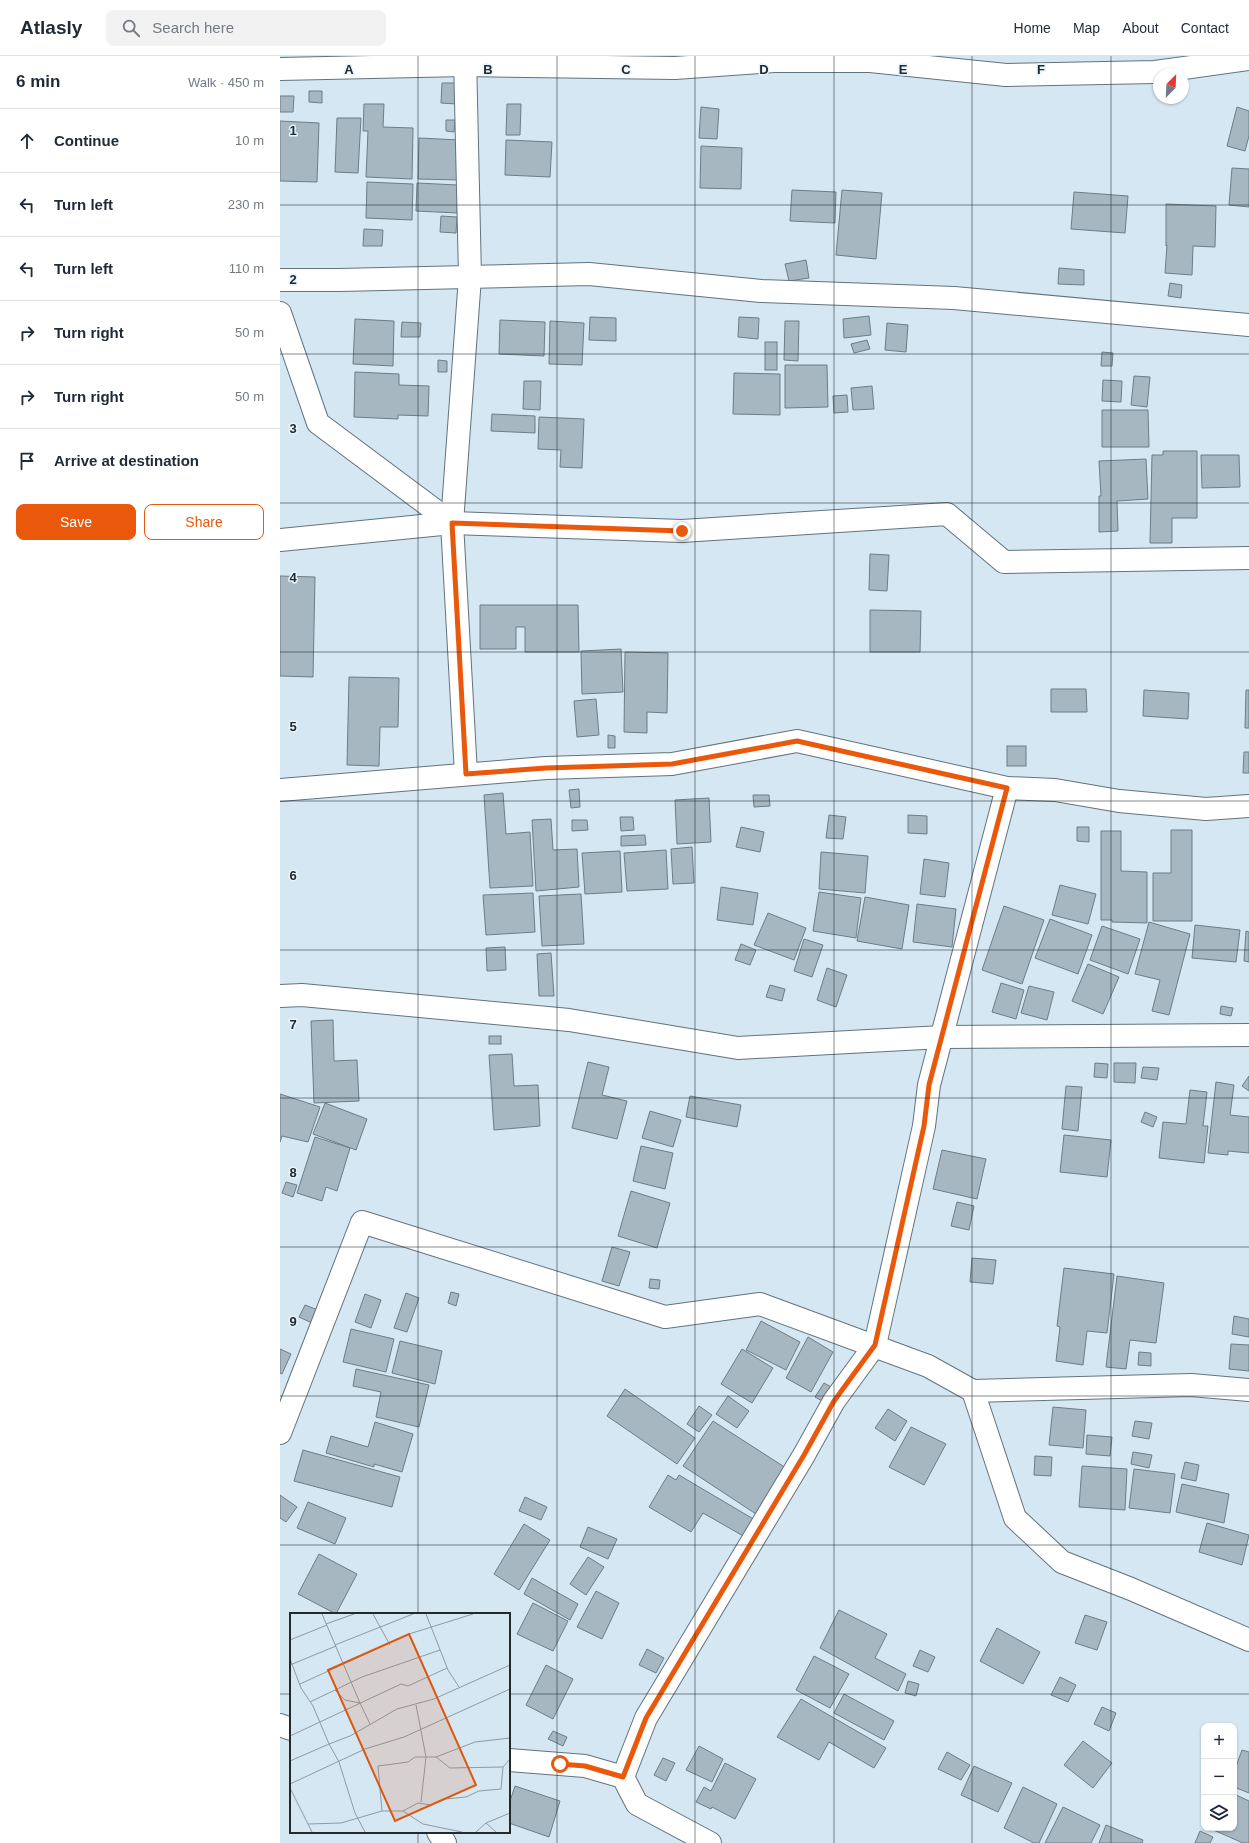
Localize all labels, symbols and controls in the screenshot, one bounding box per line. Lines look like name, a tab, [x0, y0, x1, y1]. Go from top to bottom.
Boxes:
search box	[106, 10, 386, 46]
text: Atlasly	[20, 17, 82, 38]
icon: search	[120, 17, 142, 39]
text: Search here	[152, 19, 234, 36]
text: Home	[1014, 20, 1051, 36]
text: Map	[1073, 20, 1100, 36]
text: About	[1122, 20, 1159, 36]
text: Contact	[1181, 20, 1229, 36]
text: A	[344, 62, 354, 77]
text: B	[483, 62, 493, 77]
text: C	[621, 62, 631, 77]
text: D	[759, 62, 769, 77]
text: E	[899, 62, 908, 77]
text: F	[1037, 62, 1045, 77]
north arrow	[1153, 68, 1189, 104]
text: 6 min	[16, 72, 60, 91]
text: Walk · 450 m	[188, 75, 264, 90]
text: 1	[289, 123, 297, 138]
icon: ahead	[16, 130, 38, 152]
text: Continue	[54, 132, 119, 149]
text: 10 m	[235, 133, 264, 148]
icon: left	[16, 194, 38, 216]
text: Turn left	[54, 196, 113, 213]
text: 230 m	[228, 197, 264, 212]
icon: left	[16, 258, 38, 280]
text: Turn left	[54, 260, 113, 277]
text: 110 m	[229, 261, 264, 276]
text: 2	[289, 272, 297, 287]
icon: right	[16, 322, 38, 344]
text: Turn right	[54, 324, 124, 341]
text: 50 m	[235, 325, 264, 340]
icon: right	[16, 386, 38, 408]
text: Turn right	[54, 388, 124, 405]
text: 50 m	[235, 389, 264, 404]
text: 3	[289, 421, 297, 436]
icon: arrive	[16, 450, 38, 472]
text: Arrive at destination	[54, 452, 199, 469]
button: Save	[16, 504, 136, 540]
button: Share	[144, 504, 264, 540]
route end	[673, 522, 691, 540]
text: 4	[289, 570, 297, 585]
text: 5	[289, 719, 297, 734]
text: 6	[289, 868, 297, 883]
text: 7	[289, 1017, 297, 1032]
text: 8	[289, 1165, 297, 1180]
text: 9	[289, 1314, 297, 1329]
inset map	[290, 1613, 510, 1833]
map controls	[1201, 1723, 1237, 1831]
button: +	[1201, 1723, 1237, 1759]
route start	[551, 1755, 569, 1773]
button: −	[1201, 1759, 1237, 1795]
button: layers	[1201, 1795, 1237, 1831]

